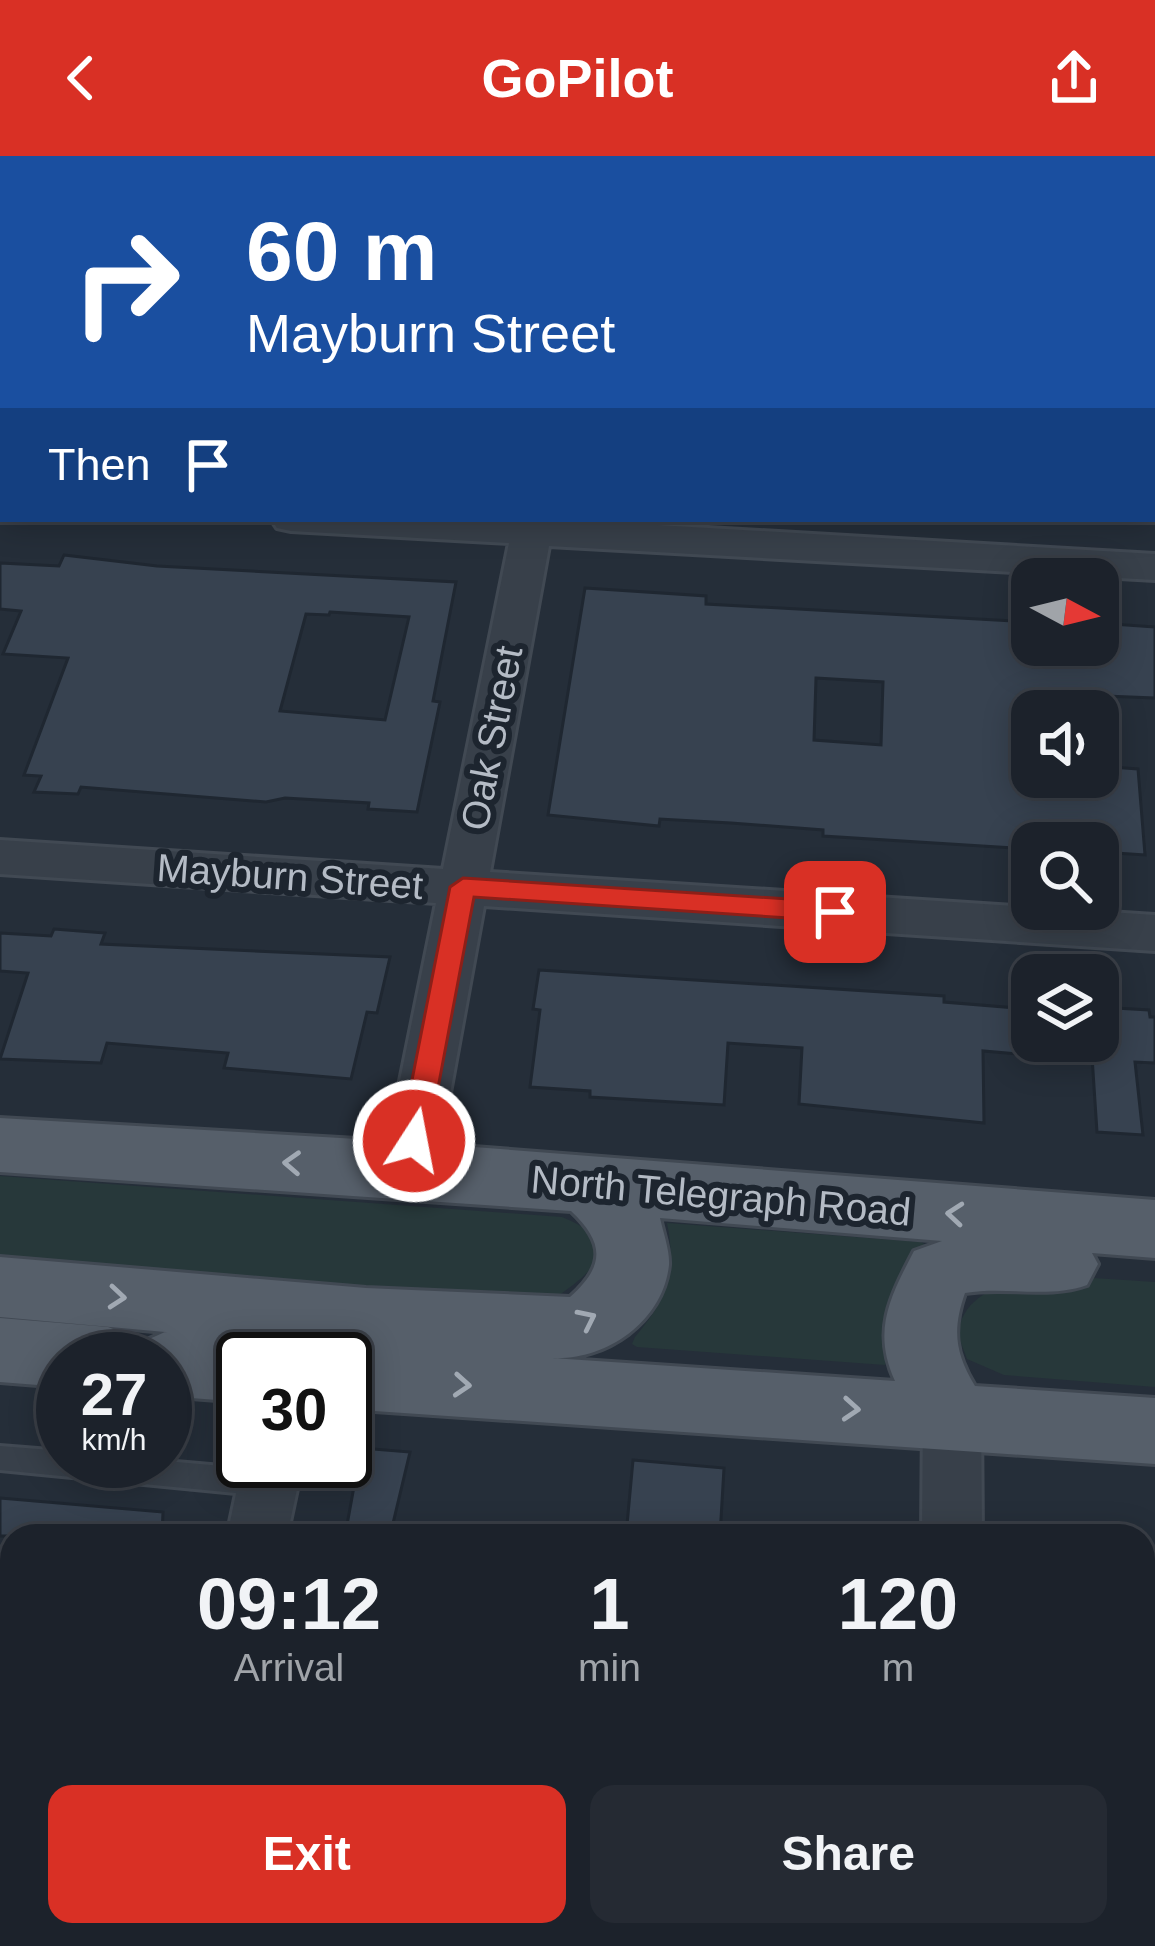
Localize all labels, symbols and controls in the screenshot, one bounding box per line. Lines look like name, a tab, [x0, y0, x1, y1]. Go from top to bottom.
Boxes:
icon: back	[48, 45, 114, 111]
icon: share	[1041, 45, 1107, 111]
text: GoPilot	[482, 48, 673, 108]
icon: right	[48, 204, 204, 360]
text: 60 m	[246, 204, 437, 298]
text: Mayburn Street	[246, 303, 615, 363]
icon: arrive	[175, 432, 241, 498]
text: Then	[48, 439, 151, 490]
north arrow	[1011, 558, 1119, 666]
map controls	[1011, 558, 1119, 1062]
street label: Oak Street	[453, 642, 530, 834]
button: sound	[1011, 690, 1119, 798]
button: search	[1011, 822, 1119, 930]
street label: Mayburn Street	[155, 846, 425, 907]
pin	[784, 861, 886, 963]
icon: arrive	[802, 879, 868, 945]
button: layers	[1011, 954, 1119, 1062]
position arrow	[351, 1078, 477, 1204]
one-way arrow	[282, 1151, 301, 1177]
street label: North Telegraph Road	[529, 1157, 913, 1234]
one-way arrow	[945, 1201, 964, 1227]
one-way arrow	[107, 1284, 126, 1309]
one-way arrow	[574, 1310, 596, 1333]
speed limit sign: 30	[216, 1332, 372, 1488]
text: 27	[81, 1361, 147, 1428]
one-way arrow	[453, 1371, 472, 1397]
one-way arrow	[842, 1396, 861, 1422]
text: km/h	[81, 1423, 147, 1456]
text: 09:12	[197, 1564, 381, 1644]
text: 1	[589, 1564, 630, 1644]
text: 120	[838, 1564, 958, 1644]
text: Arrival	[234, 1646, 344, 1689]
text: min	[578, 1646, 641, 1689]
text: m	[882, 1646, 914, 1689]
button: Exit	[48, 1785, 566, 1923]
button: Share	[590, 1785, 1107, 1923]

